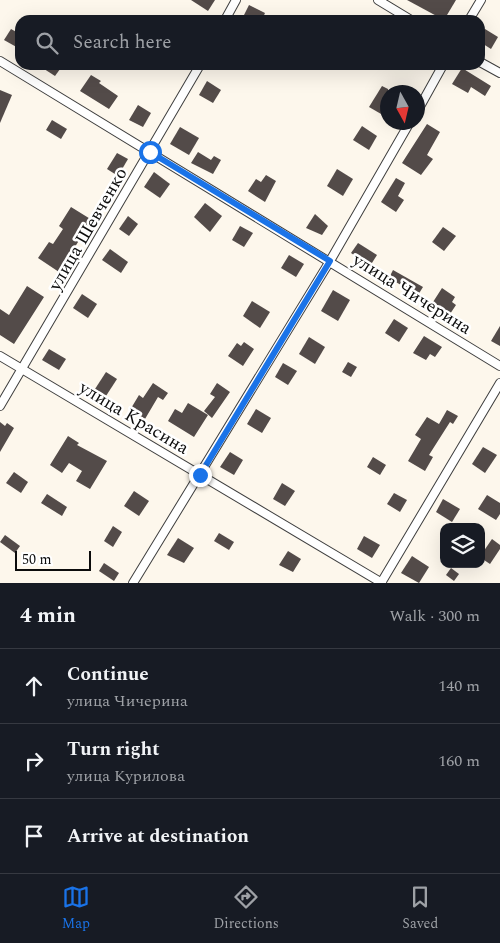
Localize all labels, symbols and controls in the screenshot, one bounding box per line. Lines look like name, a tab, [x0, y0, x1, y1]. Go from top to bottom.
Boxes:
search box	[15, 15, 485, 70]
text: Search here	[73, 28, 172, 57]
icon: search	[33, 29, 61, 57]
north arrow	[380, 85, 425, 130]
route start	[139, 141, 162, 164]
street label: улица Шевченко	[41, 162, 134, 297]
street label: улица Чичерина	[346, 246, 477, 342]
street label: улица Красина	[73, 374, 194, 462]
route end	[189, 464, 212, 487]
map controls	[440, 523, 485, 568]
button: layers	[440, 523, 485, 568]
scale bar	[15, 548, 91, 571]
text: 50 m	[22, 549, 52, 570]
text: 4 min	[20, 600, 76, 632]
text: Walk · 300 m	[389, 604, 480, 628]
text: Continue	[67, 660, 149, 689]
icon: ahead	[20, 672, 48, 700]
text: 140 m	[438, 674, 480, 698]
text: улица Чичерина	[67, 689, 188, 713]
text: Turn right	[67, 735, 160, 764]
icon: right	[20, 747, 48, 775]
text: 160 m	[438, 749, 480, 773]
text: улица Курилова	[67, 764, 185, 788]
icon: arrive	[20, 822, 48, 850]
text: Arrive at destination	[67, 822, 249, 851]
tab: Map	[62, 883, 90, 934]
tab: Directions	[213, 883, 279, 934]
tab: Saved	[402, 883, 438, 934]

